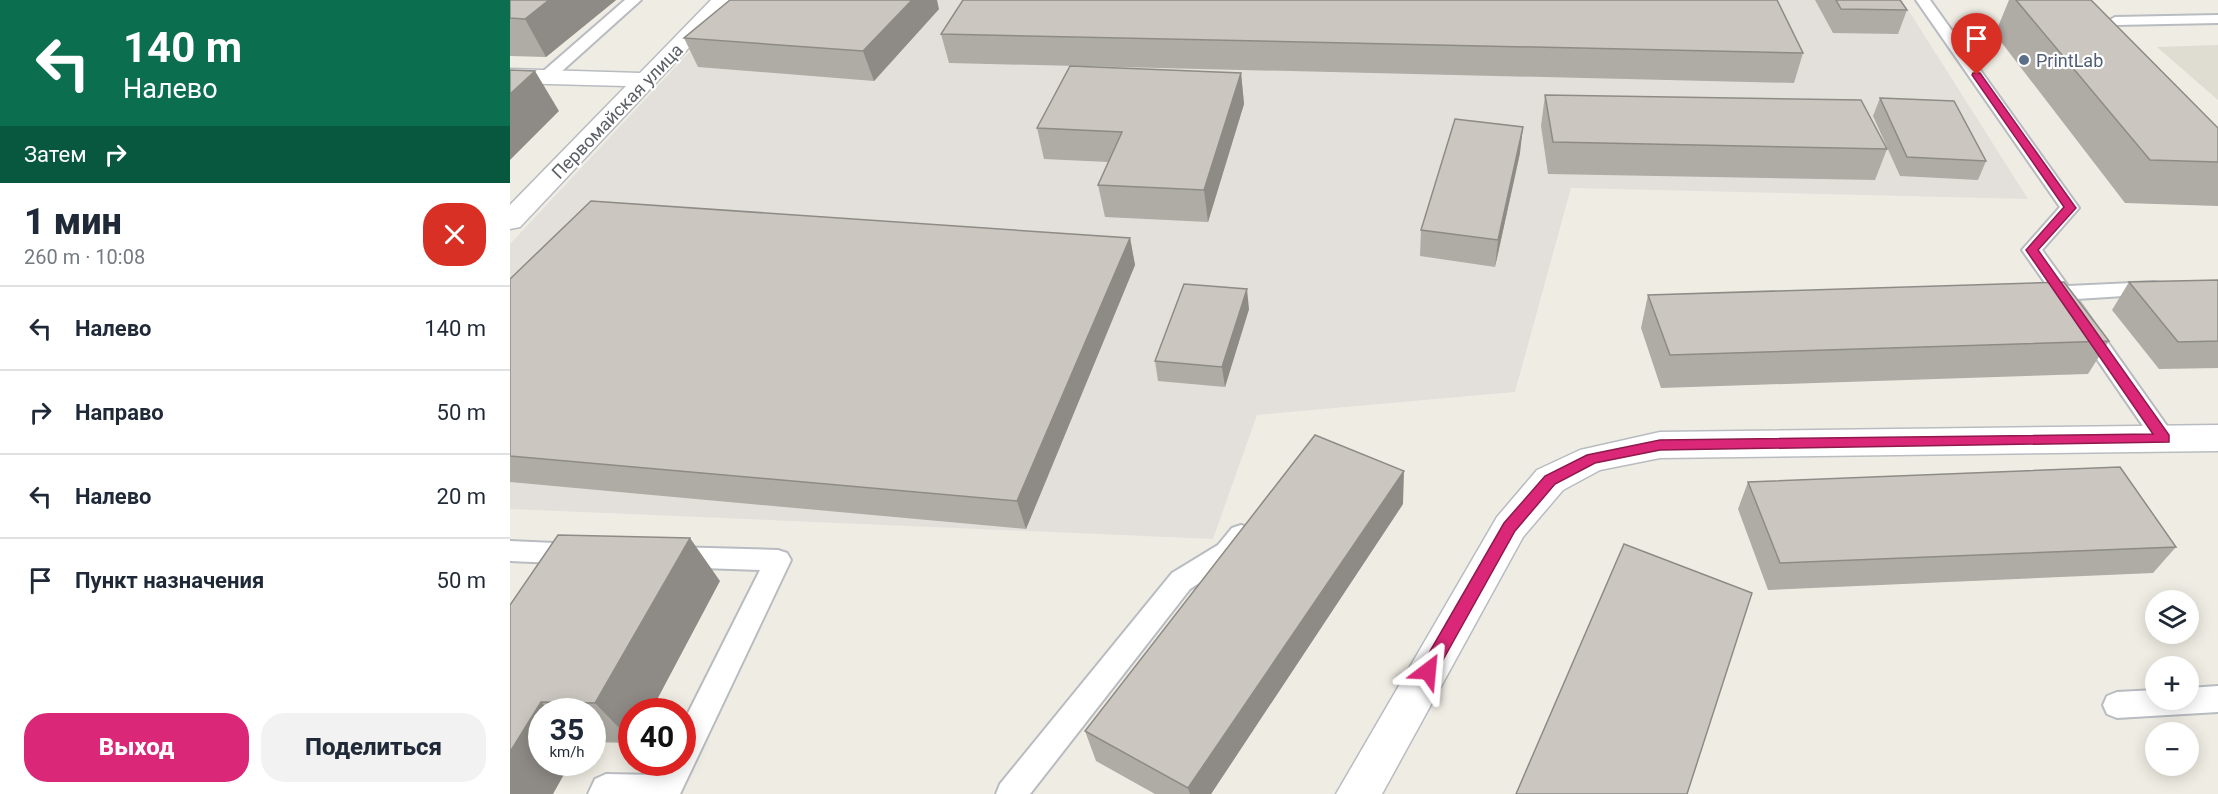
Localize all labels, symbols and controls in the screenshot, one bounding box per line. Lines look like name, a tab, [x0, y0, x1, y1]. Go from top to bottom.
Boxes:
pin	[1951, 13, 2002, 75]
icon: arrive	[1960, 22, 1993, 55]
text: 140 m	[123, 23, 242, 72]
icon: left	[24, 24, 102, 102]
street label: Первомайская улица	[547, 39, 687, 183]
place label: PrintLab	[2036, 50, 2103, 71]
marker: PrintLab	[2017, 53, 2031, 67]
text: Налево	[123, 73, 218, 105]
icon: right	[99, 138, 132, 171]
text: Затем	[24, 142, 87, 167]
text: 1 мин	[24, 201, 122, 243]
button: close	[423, 203, 486, 266]
text: 260 m · 10:08	[24, 245, 145, 269]
icon: left	[24, 312, 57, 345]
text: Налево	[75, 316, 152, 341]
text: 140 m	[424, 316, 486, 341]
icon: right	[24, 396, 57, 429]
text: Направо	[75, 400, 164, 425]
text: 50 m	[437, 400, 486, 425]
icon: left	[24, 480, 57, 513]
text: Налево	[75, 484, 152, 509]
text: 20 m	[437, 484, 486, 509]
icon: arrive	[24, 564, 57, 597]
text: Пункт назначения	[75, 568, 264, 593]
text: 50 m	[437, 568, 486, 593]
map controls	[2145, 590, 2199, 776]
button: layers	[2145, 590, 2199, 644]
position arrow	[1396, 639, 1460, 703]
button: +	[2145, 656, 2199, 710]
speed limit sign: 40	[618, 698, 696, 776]
text: 35	[550, 712, 584, 747]
button: Выход	[24, 713, 249, 782]
button: Поделиться	[261, 713, 486, 782]
button: −	[2145, 722, 2199, 776]
text: km/h	[549, 743, 585, 761]

